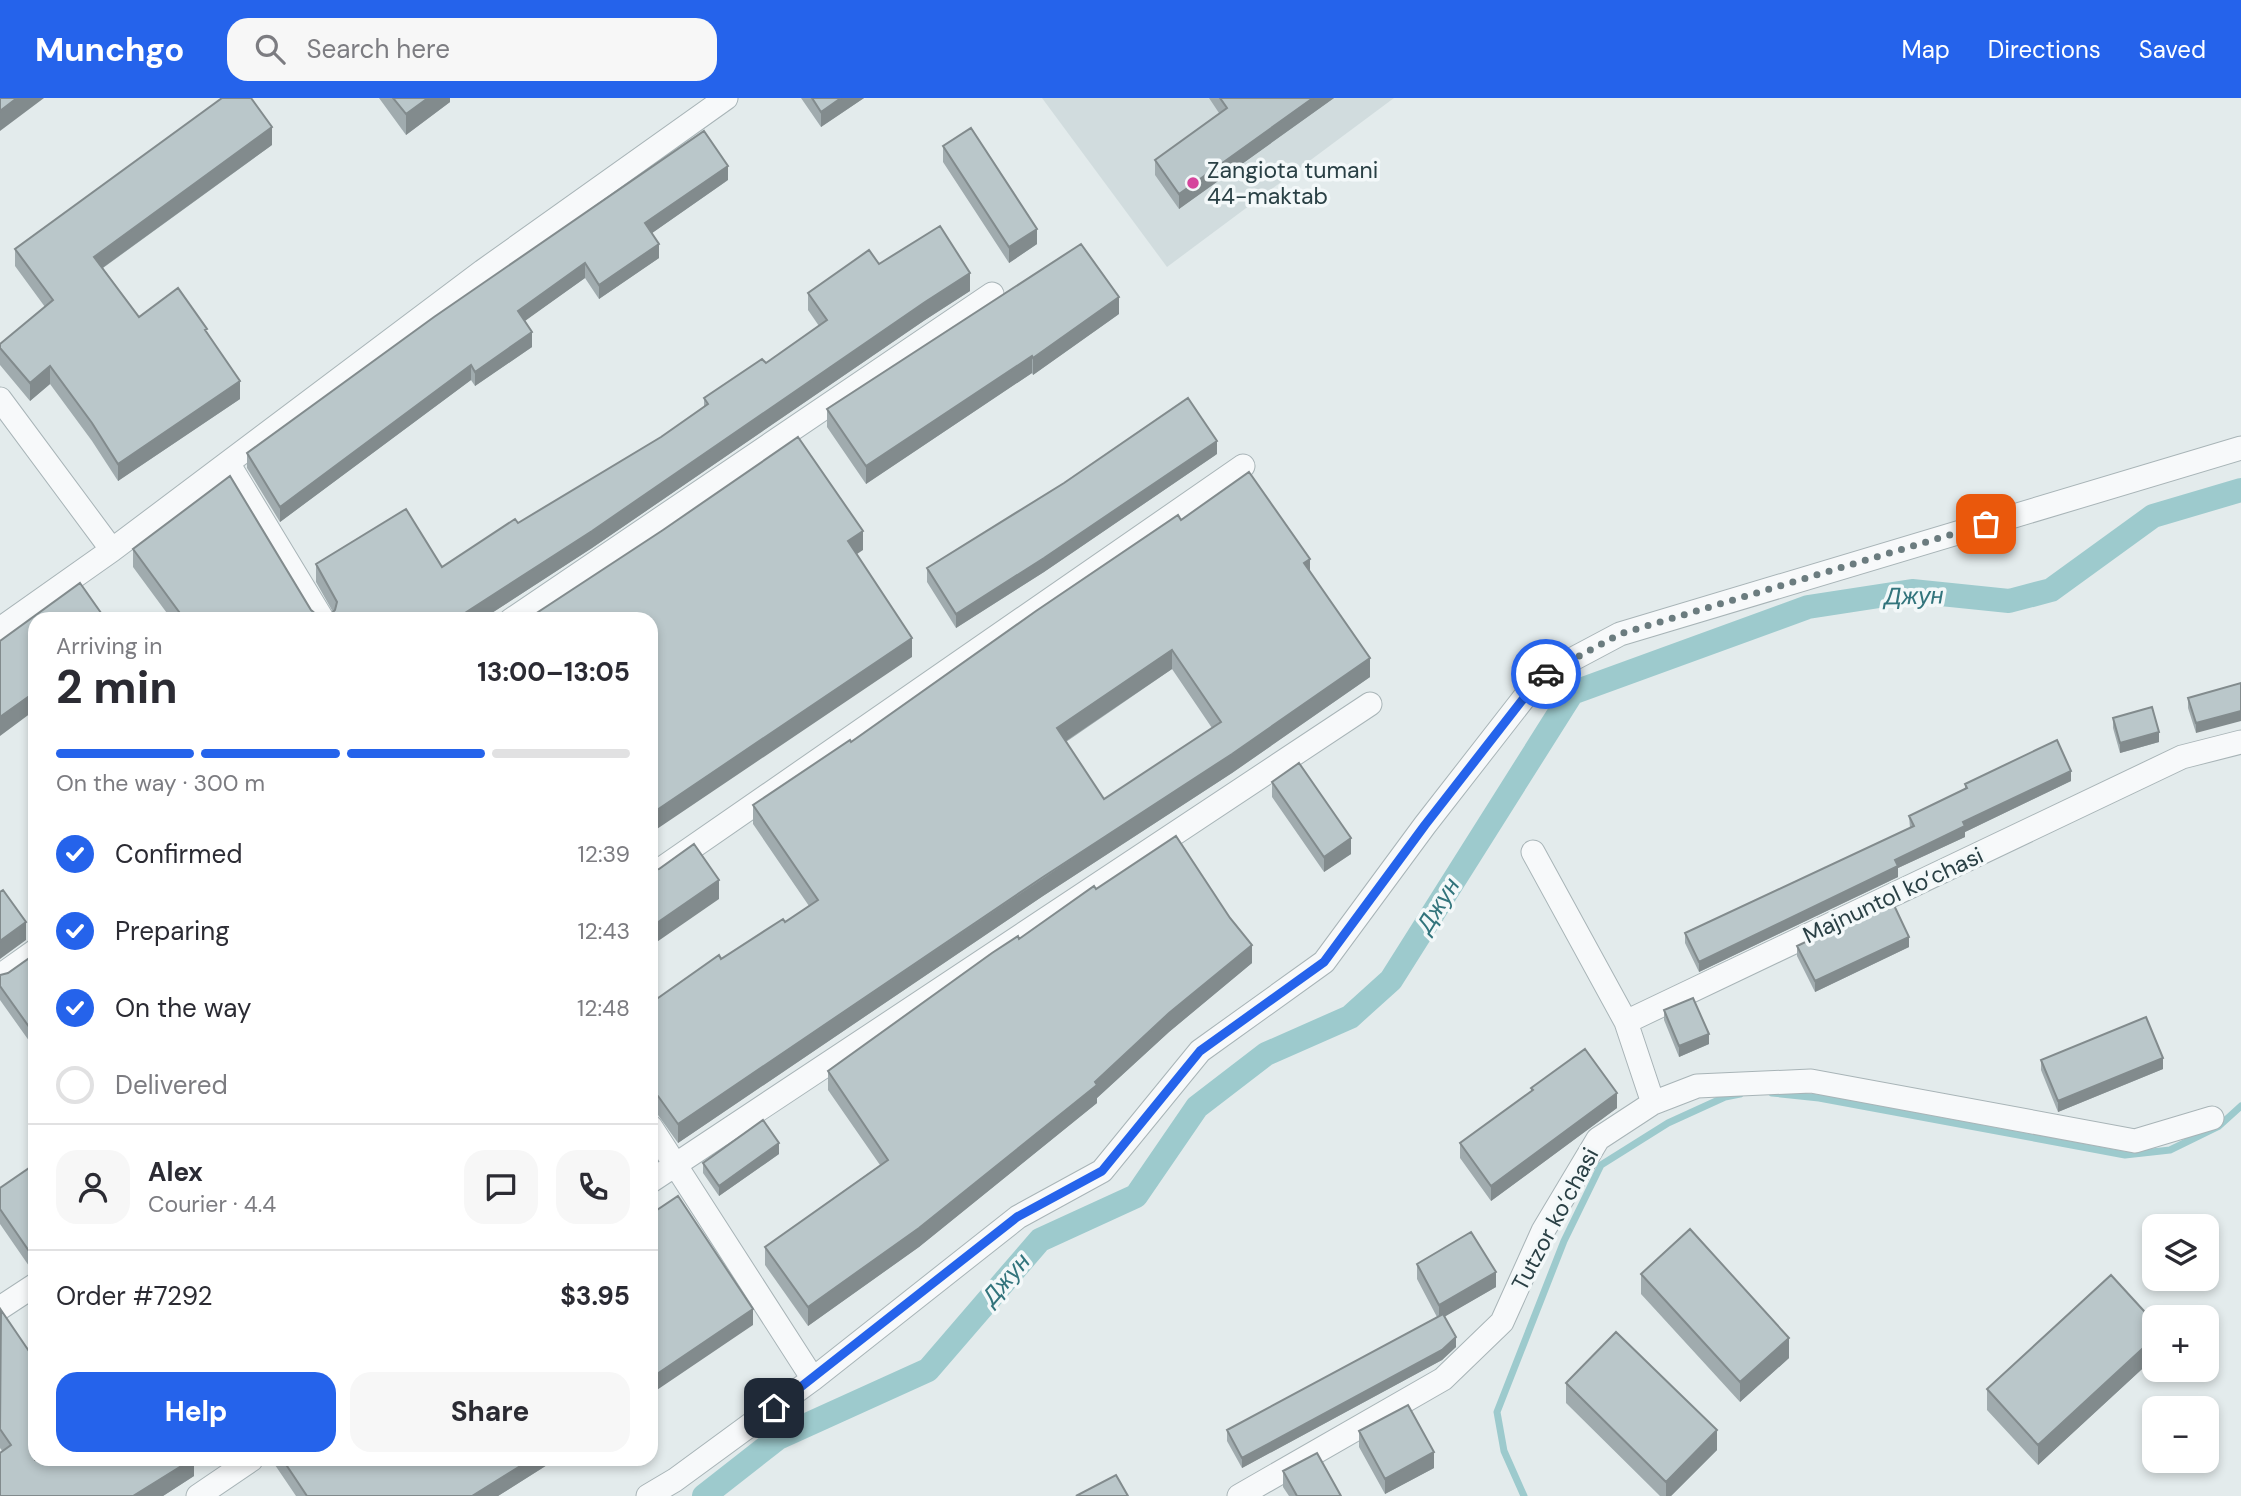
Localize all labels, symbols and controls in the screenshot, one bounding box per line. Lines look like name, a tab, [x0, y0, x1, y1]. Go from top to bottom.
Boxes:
search box	[227, 18, 717, 81]
text: Munchgo	[35, 28, 185, 71]
icon: search	[251, 30, 289, 68]
text: Search here	[307, 32, 450, 66]
text: Map	[1902, 34, 1950, 65]
text: Directions	[1988, 34, 2101, 65]
text: Saved	[2139, 34, 2206, 65]
place label: Zangiota tumani 44-maktab	[1207, 155, 1378, 211]
marker: Zangiota tumani 44-maktab	[1185, 175, 1201, 191]
pin	[1956, 494, 2016, 554]
icon: bag	[1967, 505, 2005, 543]
water label: Джун	[1881, 579, 1944, 612]
text: Arriving in	[56, 631, 162, 661]
courier	[1511, 639, 1581, 709]
text: 13:00–13:05	[477, 655, 630, 689]
icon: car	[1527, 655, 1565, 693]
text: 2 min	[56, 657, 178, 717]
text: On the way · 300 m	[56, 768, 265, 798]
icon: check	[56, 835, 94, 873]
text: Confirmed	[115, 837, 242, 871]
text: 12:39	[578, 839, 630, 869]
street label: Majnuntol ko‘chasi	[1798, 840, 1988, 950]
water label: Джун	[1407, 872, 1466, 940]
icon: check	[56, 912, 94, 950]
text: Preparing	[115, 914, 230, 948]
text: 12:43	[577, 916, 630, 946]
icon: check	[56, 989, 94, 1027]
text: On the way	[115, 991, 251, 1025]
text: 12:48	[577, 993, 630, 1023]
text: Delivered	[115, 1068, 228, 1102]
street label: Tutzor ko‘chasi	[1505, 1142, 1605, 1296]
button: person	[56, 1150, 130, 1224]
button: chat	[464, 1150, 538, 1224]
button: phone	[556, 1150, 630, 1224]
text: Alex	[148, 1155, 203, 1189]
text: Courier · 4.4	[148, 1189, 276, 1219]
map controls	[2142, 1214, 2219, 1473]
button: layers	[2142, 1214, 2219, 1291]
water label: Джун	[973, 1246, 1037, 1313]
text: Order #7292	[56, 1279, 213, 1313]
text: $3.95	[560, 1279, 630, 1313]
button: +	[2142, 1305, 2219, 1382]
button: Help	[56, 1372, 336, 1452]
button: Share	[350, 1372, 630, 1452]
pin	[744, 1378, 804, 1438]
icon: home	[755, 1389, 793, 1427]
button: −	[2142, 1396, 2219, 1473]

